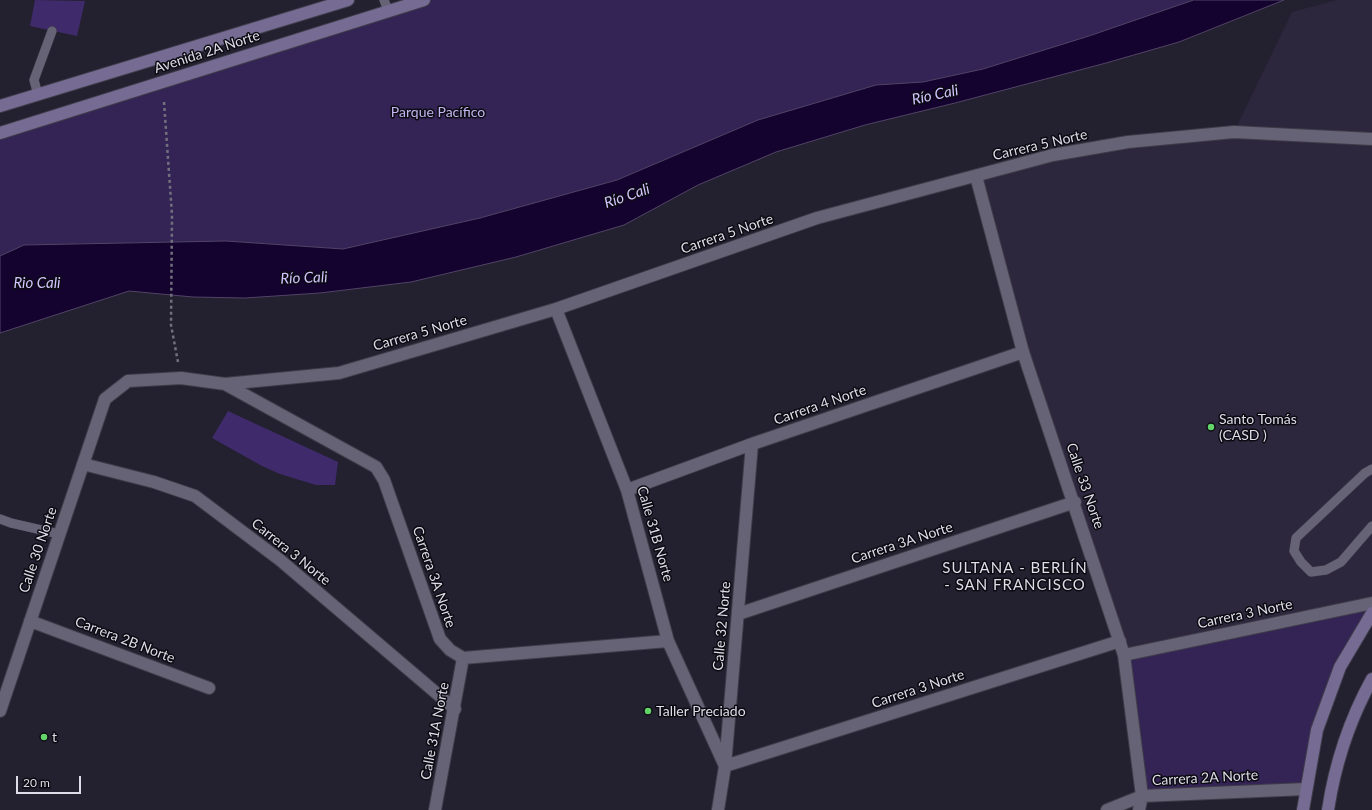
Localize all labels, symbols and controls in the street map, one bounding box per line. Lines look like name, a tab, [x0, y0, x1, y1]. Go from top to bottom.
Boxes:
street label: Avenida 2A Norte	[152, 27, 262, 77]
water label: Río Cali	[910, 81, 960, 109]
park label: Parque Pacífico	[391, 104, 485, 120]
street label: Carrera 5 Norte	[991, 126, 1089, 164]
water label: Río Cali	[602, 180, 652, 212]
street label: Carrera 5 Norte	[679, 210, 775, 258]
water label: Río Cali	[280, 268, 328, 288]
water label: Rio Cali	[13, 274, 61, 292]
street label: Carrera 5 Norte	[371, 312, 469, 354]
street label: Carrera 4 Norte	[772, 381, 868, 429]
place label: Santo Tomás (CASD )	[1219, 411, 1297, 444]
marker: Santo Tomás (CASD )	[1206, 422, 1216, 432]
street label: Calle 33 Norte	[1062, 441, 1108, 531]
street label: Calle 31B Norte	[633, 484, 677, 584]
street label: Calle 30 Norte	[15, 505, 61, 595]
street label: Carrera 3 Norte	[248, 515, 334, 589]
street label: Carrera 3A Norte	[849, 519, 955, 567]
street label: Carrera 3A Norte	[409, 524, 459, 630]
district label: SULTANA - BERLÍN - SAN FRANCISCO	[942, 559, 1088, 594]
street label: Calle 32 Norte	[710, 581, 734, 671]
street label: Carrera 3 Norte	[1196, 596, 1294, 632]
street label: Carrera 2B Norte	[73, 613, 177, 667]
street label: Carrera 3 Norte	[869, 666, 967, 712]
street label: Calle 31A Norte	[417, 681, 453, 781]
place label: Taller Preciado	[656, 703, 746, 719]
marker: Taller Preciado	[643, 706, 653, 716]
place label: t	[52, 729, 57, 745]
marker: t	[39, 732, 49, 742]
street label: Carrera 2A Norte	[1152, 767, 1258, 789]
scale bar	[18, 768, 83, 794]
text: 20 m	[23, 775, 50, 790]

